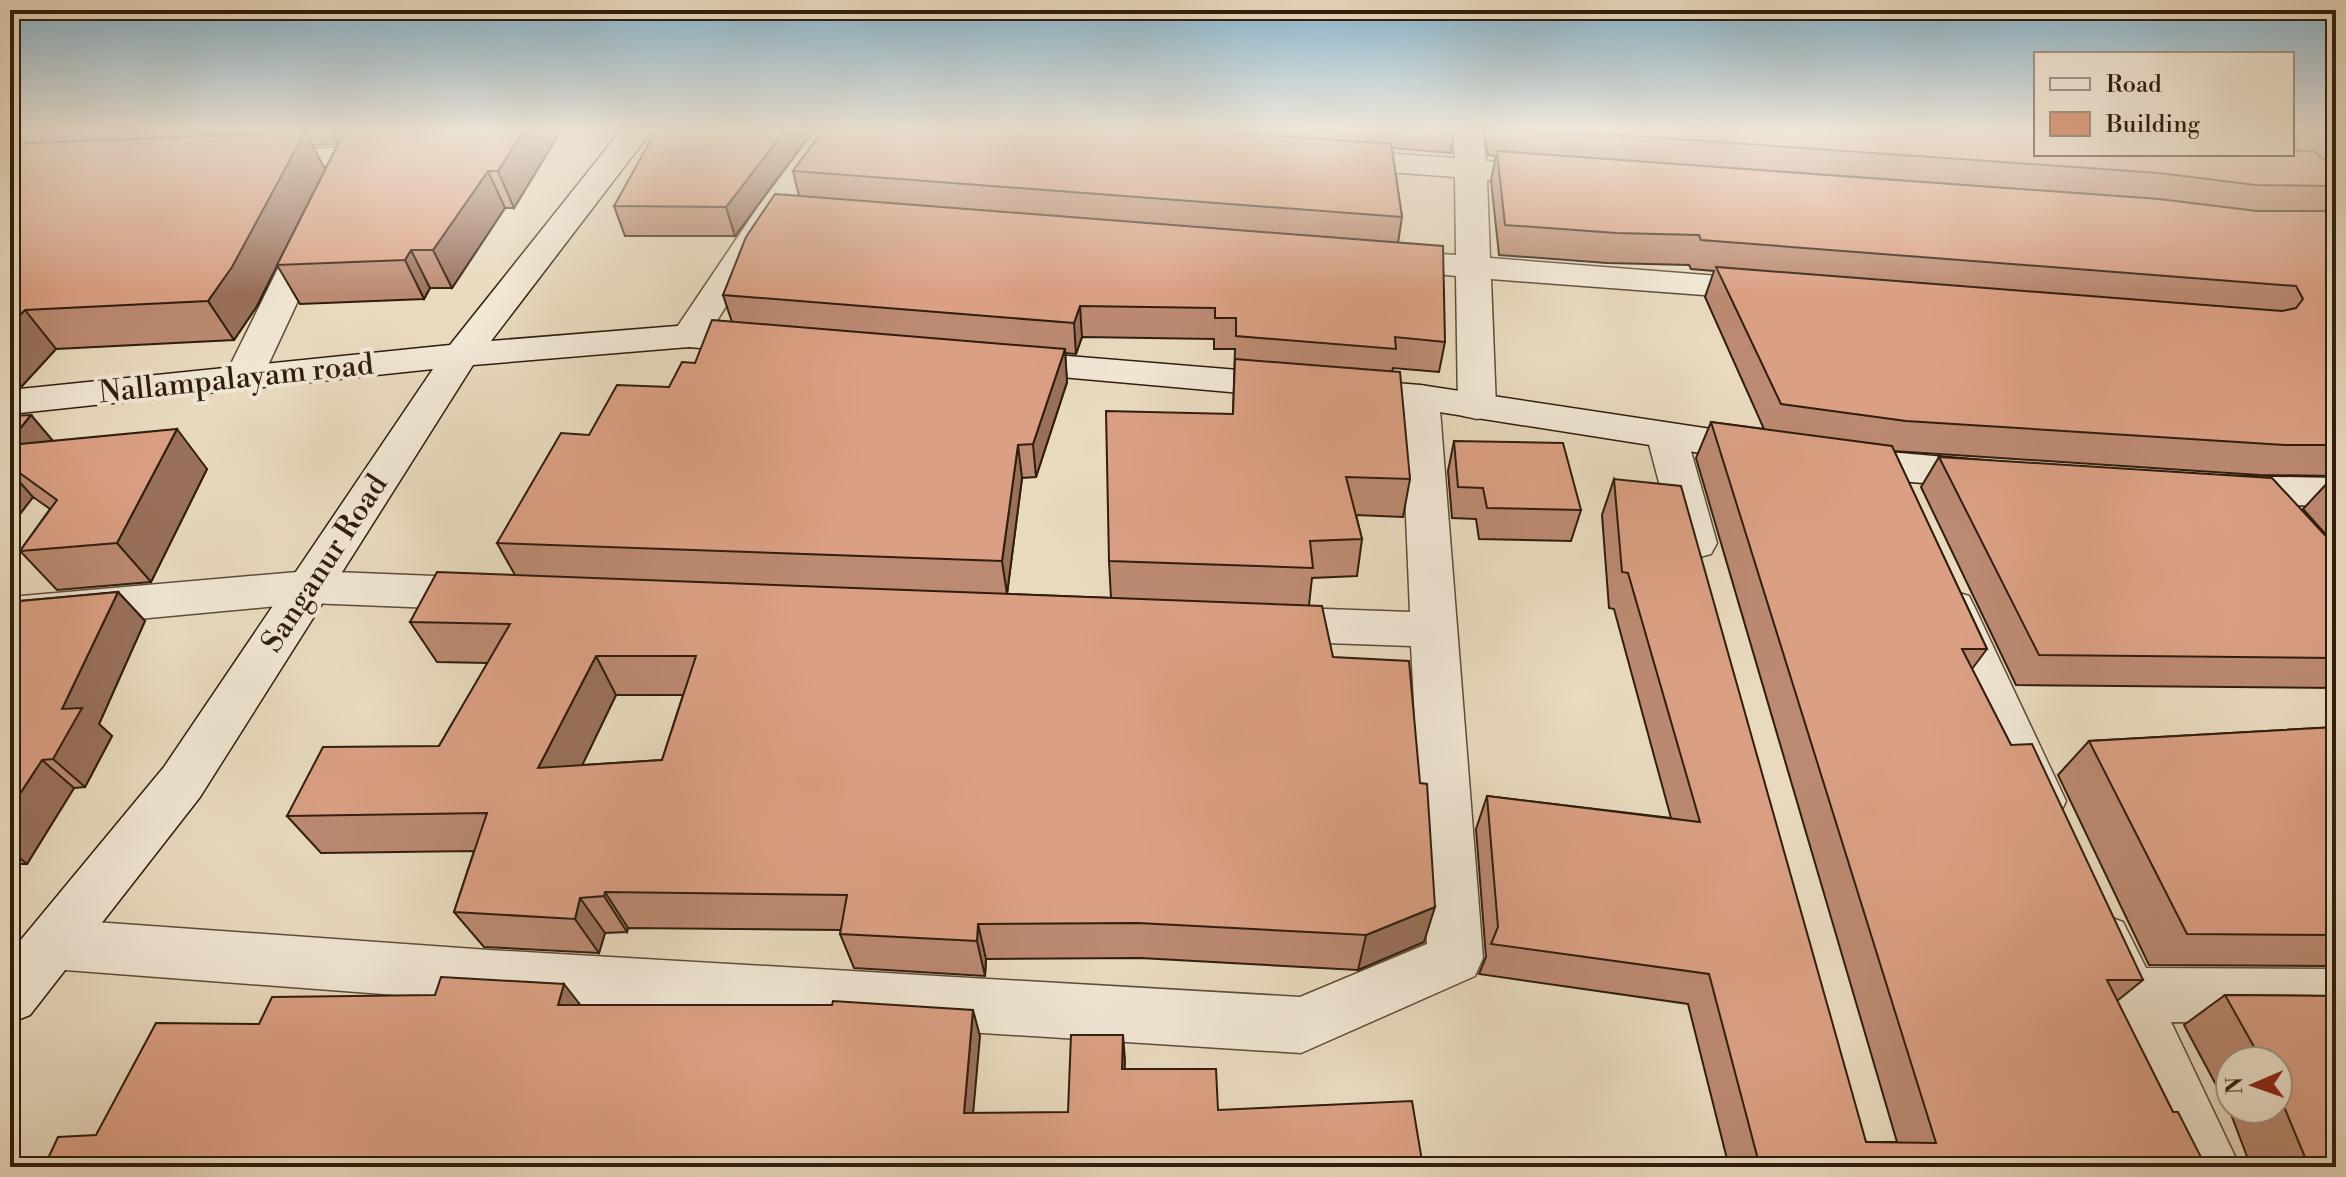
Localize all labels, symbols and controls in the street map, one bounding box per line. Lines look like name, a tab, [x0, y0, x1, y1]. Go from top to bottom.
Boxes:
legend	[2034, 52, 2294, 156]
text: Road	[2106, 70, 2162, 100]
text: Building	[2105, 110, 2200, 140]
street label: Nallampalayam road	[97, 346, 375, 412]
street label: Sanganur Road	[253, 467, 397, 660]
north arrow	[2214, 1045, 2294, 1125]
text: N	[2222, 1076, 2249, 1095]

